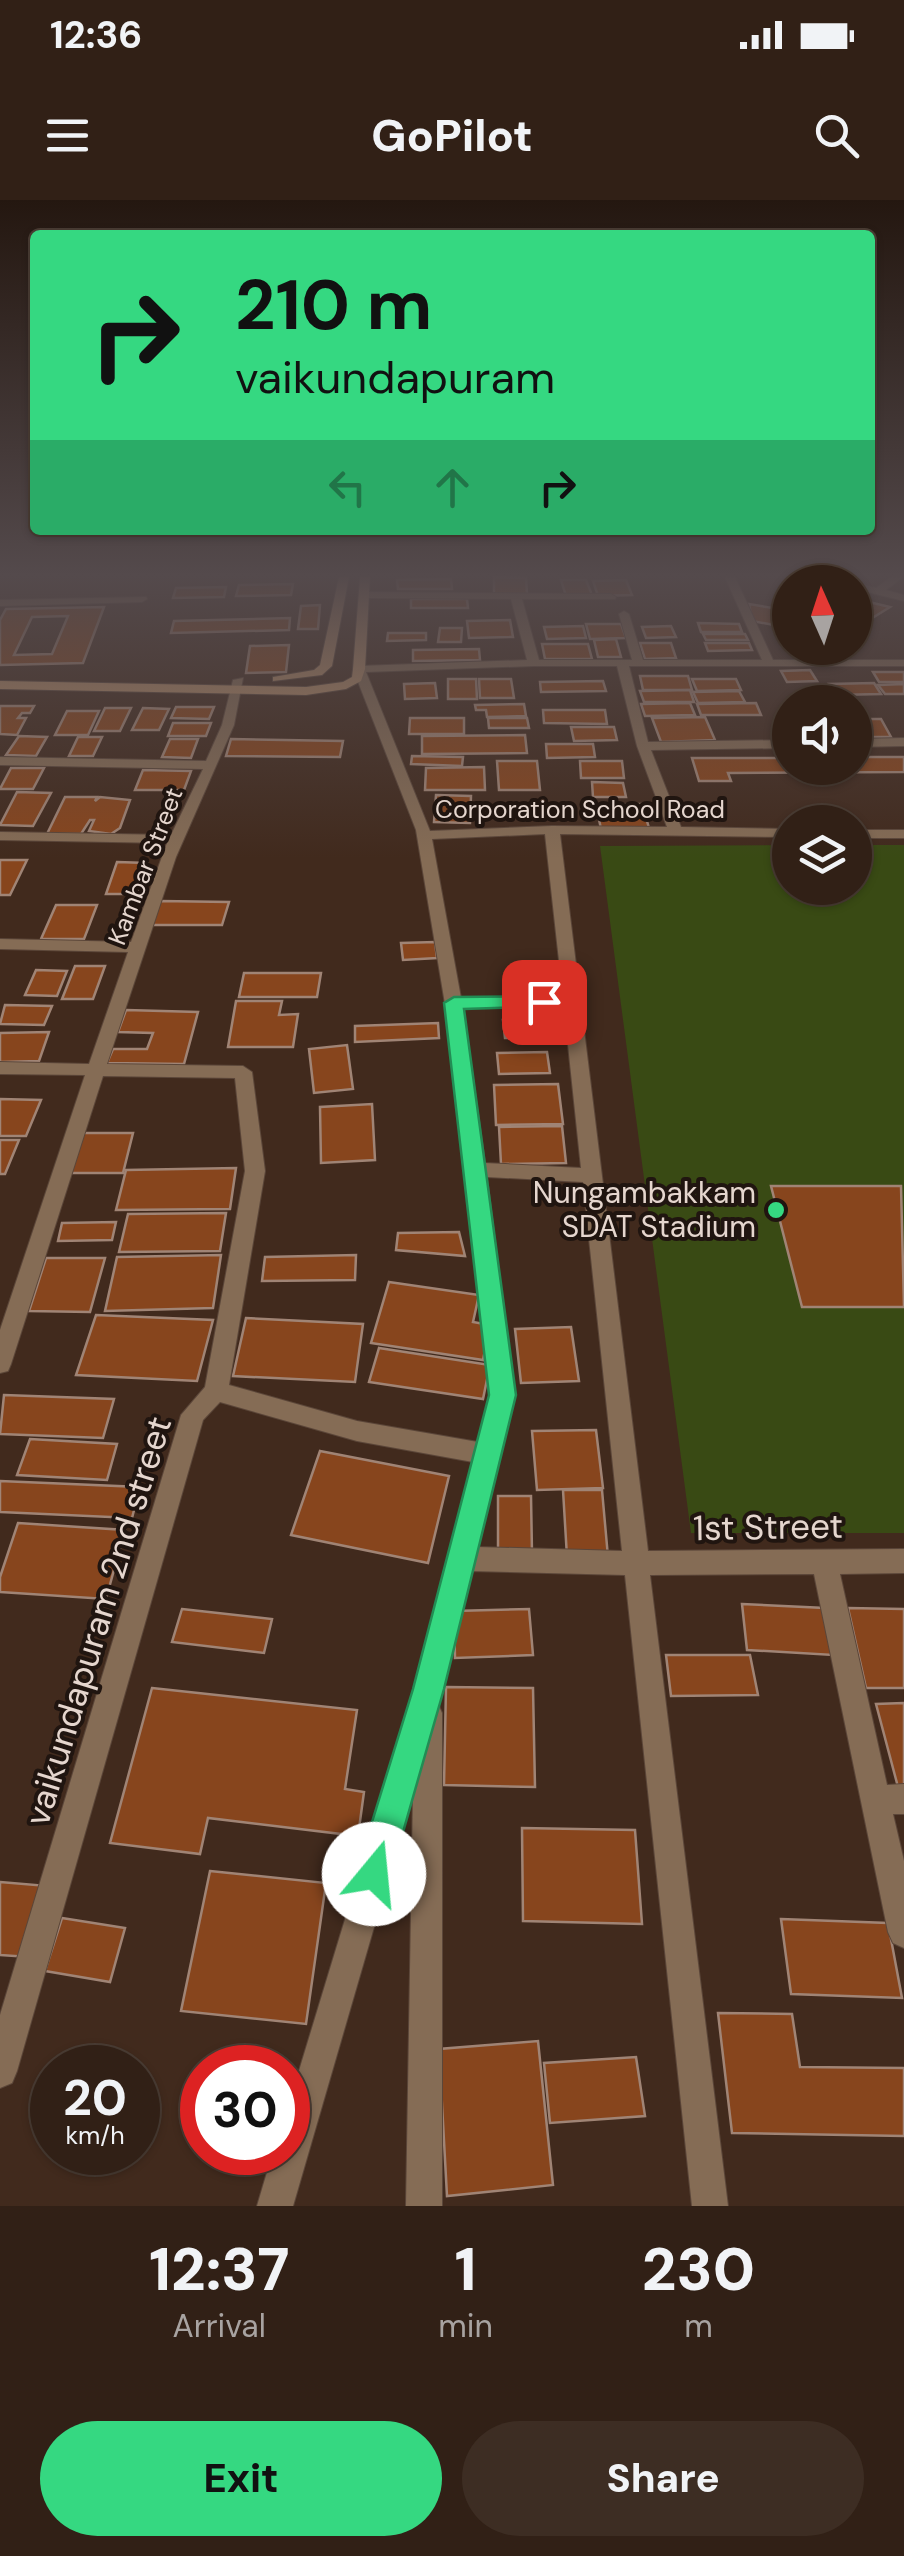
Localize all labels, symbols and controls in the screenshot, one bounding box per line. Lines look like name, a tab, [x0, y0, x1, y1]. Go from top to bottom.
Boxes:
text: 12:36	[50, 10, 142, 60]
text: GoPilot	[371, 106, 533, 165]
icon: menu	[40, 108, 95, 163]
icon: search	[809, 108, 864, 163]
text: 210 m	[235, 260, 432, 351]
icon: right	[70, 270, 200, 400]
text: vaikundapuram	[235, 348, 555, 407]
icon: left	[320, 460, 375, 515]
icon: ahead	[425, 460, 480, 515]
icon: right	[530, 460, 585, 515]
north arrow	[772, 565, 872, 665]
map controls	[772, 565, 872, 905]
button: sound	[772, 685, 872, 785]
street label: Kambar Street	[100, 783, 191, 950]
street label: Corporation School Road	[435, 793, 725, 826]
button: layers	[772, 805, 872, 905]
pin	[502, 960, 587, 1045]
icon: arrive	[517, 975, 572, 1030]
place label: Nungambakkam SDAT Stadium	[533, 1173, 756, 1246]
marker: Nungambakkam SDAT Stadium	[765, 1199, 787, 1221]
street label: vaikundapuram 2nd street	[14, 1411, 182, 1831]
street label: 1st Street	[693, 1503, 843, 1551]
position arrow	[322, 1822, 426, 1926]
speed limit sign: 30	[180, 2045, 310, 2175]
text: 20	[63, 2065, 127, 2131]
text: km/h	[65, 2119, 125, 2152]
text: 12:37	[149, 2230, 289, 2309]
text: 1	[455, 2230, 477, 2309]
text: 230	[642, 2230, 755, 2309]
text: Arrival	[173, 2305, 266, 2347]
text: min	[438, 2305, 493, 2347]
text: m	[684, 2305, 713, 2347]
button: Exit	[40, 2421, 442, 2536]
button: Share	[462, 2421, 864, 2536]

